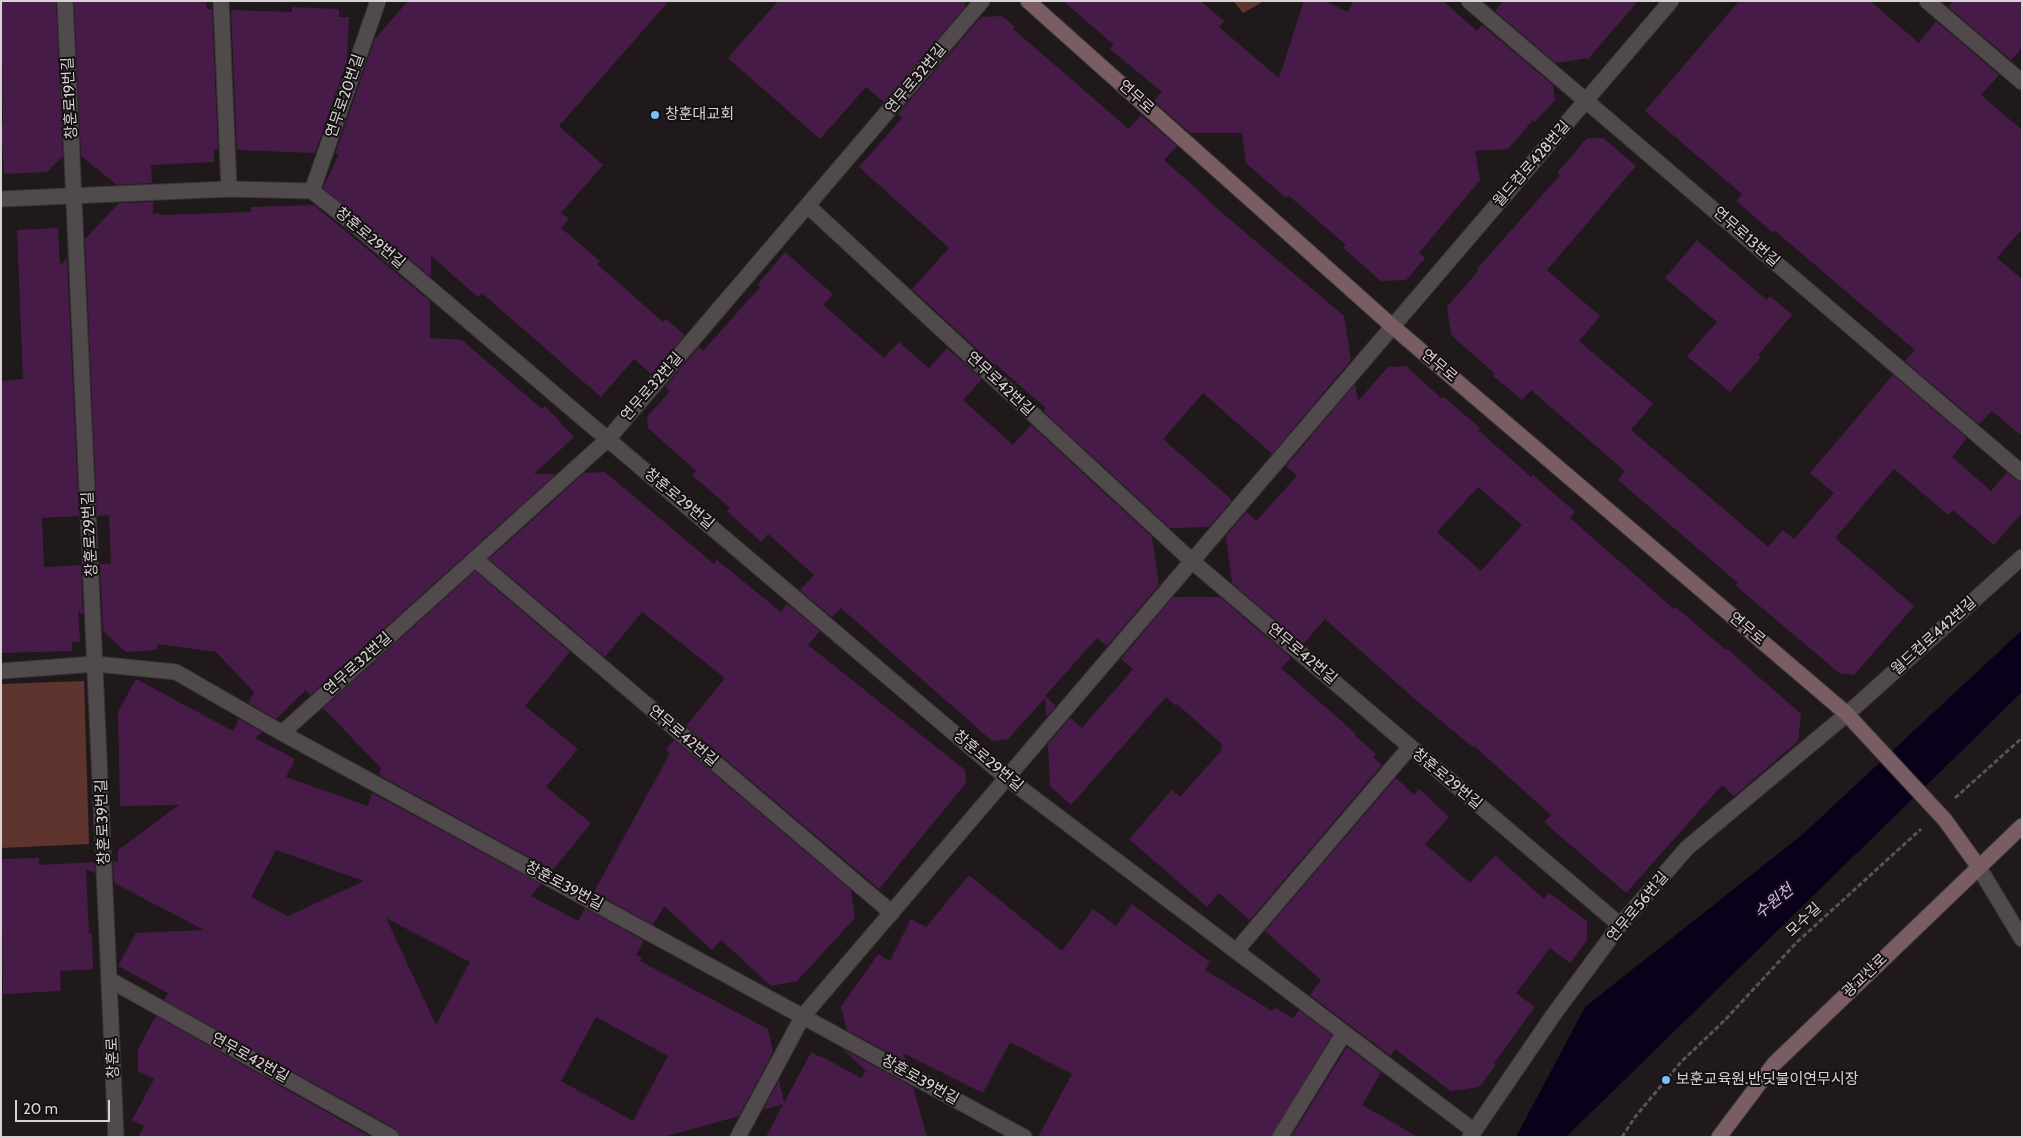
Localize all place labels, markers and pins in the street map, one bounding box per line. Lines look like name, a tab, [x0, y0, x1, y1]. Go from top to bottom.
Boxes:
place label: 창훈대교회	[665, 106, 734, 124]
marker: 창훈대교회	[649, 109, 661, 121]
place label: 보훈교육원.반딧불이연무시장	[1676, 1071, 1859, 1089]
marker: 보훈교육원.반딧불이연무시장	[1660, 1074, 1672, 1086]

